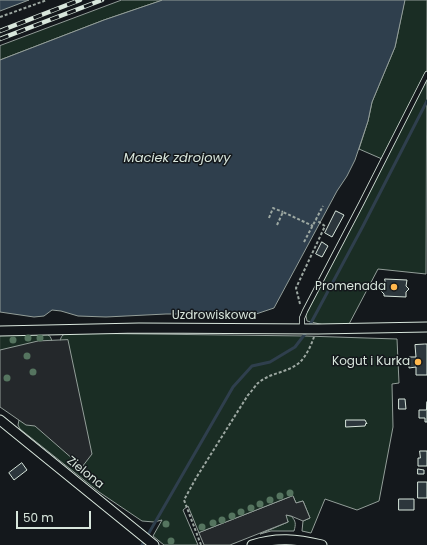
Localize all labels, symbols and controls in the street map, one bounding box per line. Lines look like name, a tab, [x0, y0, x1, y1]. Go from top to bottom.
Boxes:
water label: Maciek zdrojowy	[123, 151, 231, 167]
place label: Promenada	[315, 280, 386, 294]
marker: Promenada	[389, 282, 399, 292]
street label: Uzdrowiskowa	[172, 309, 256, 323]
place label: Kogut i Kurka	[332, 355, 410, 369]
marker: Kogut i Kurka	[413, 357, 423, 367]
street label: Zielona	[64, 454, 106, 492]
scale bar	[18, 503, 93, 529]
text: 50 m	[23, 509, 54, 526]

